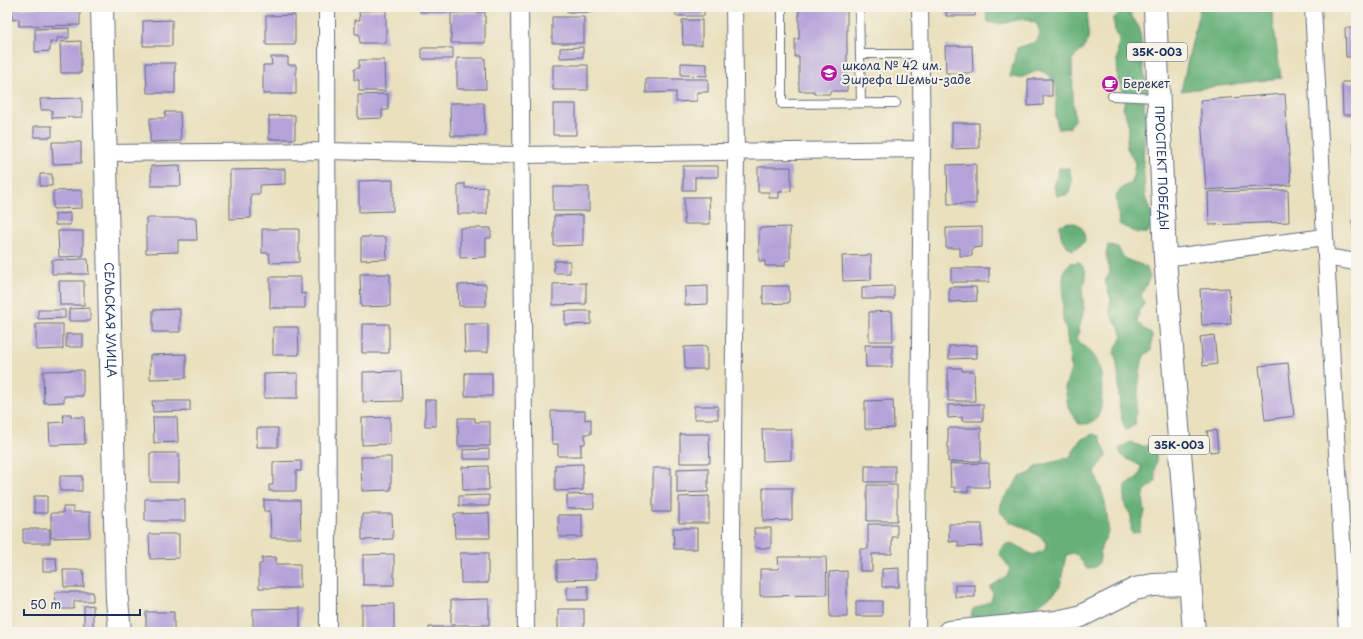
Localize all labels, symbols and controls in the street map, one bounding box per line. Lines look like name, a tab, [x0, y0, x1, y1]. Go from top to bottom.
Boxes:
road number: 35К-003	[1127, 43, 1187, 61]
place label: школа № 42 им. Эшрефа Шемьи-заде	[842, 56, 971, 88]
school or university icon: школа № 42 им. Эшрефа Шемьи-заде	[819, 63, 839, 83]
cafe icon: Берекет	[1100, 74, 1120, 94]
place label: Берекет	[1123, 74, 1170, 92]
street label: ПРОСПЕКТ ПОБЕДЫ	[1151, 105, 1174, 231]
street label: СЕЛЬСКАЯ УЛИЦА	[100, 262, 121, 378]
road number: 35К-003	[1149, 436, 1209, 454]
scale bar	[24, 591, 140, 617]
text: 50 m	[30, 595, 61, 613]

